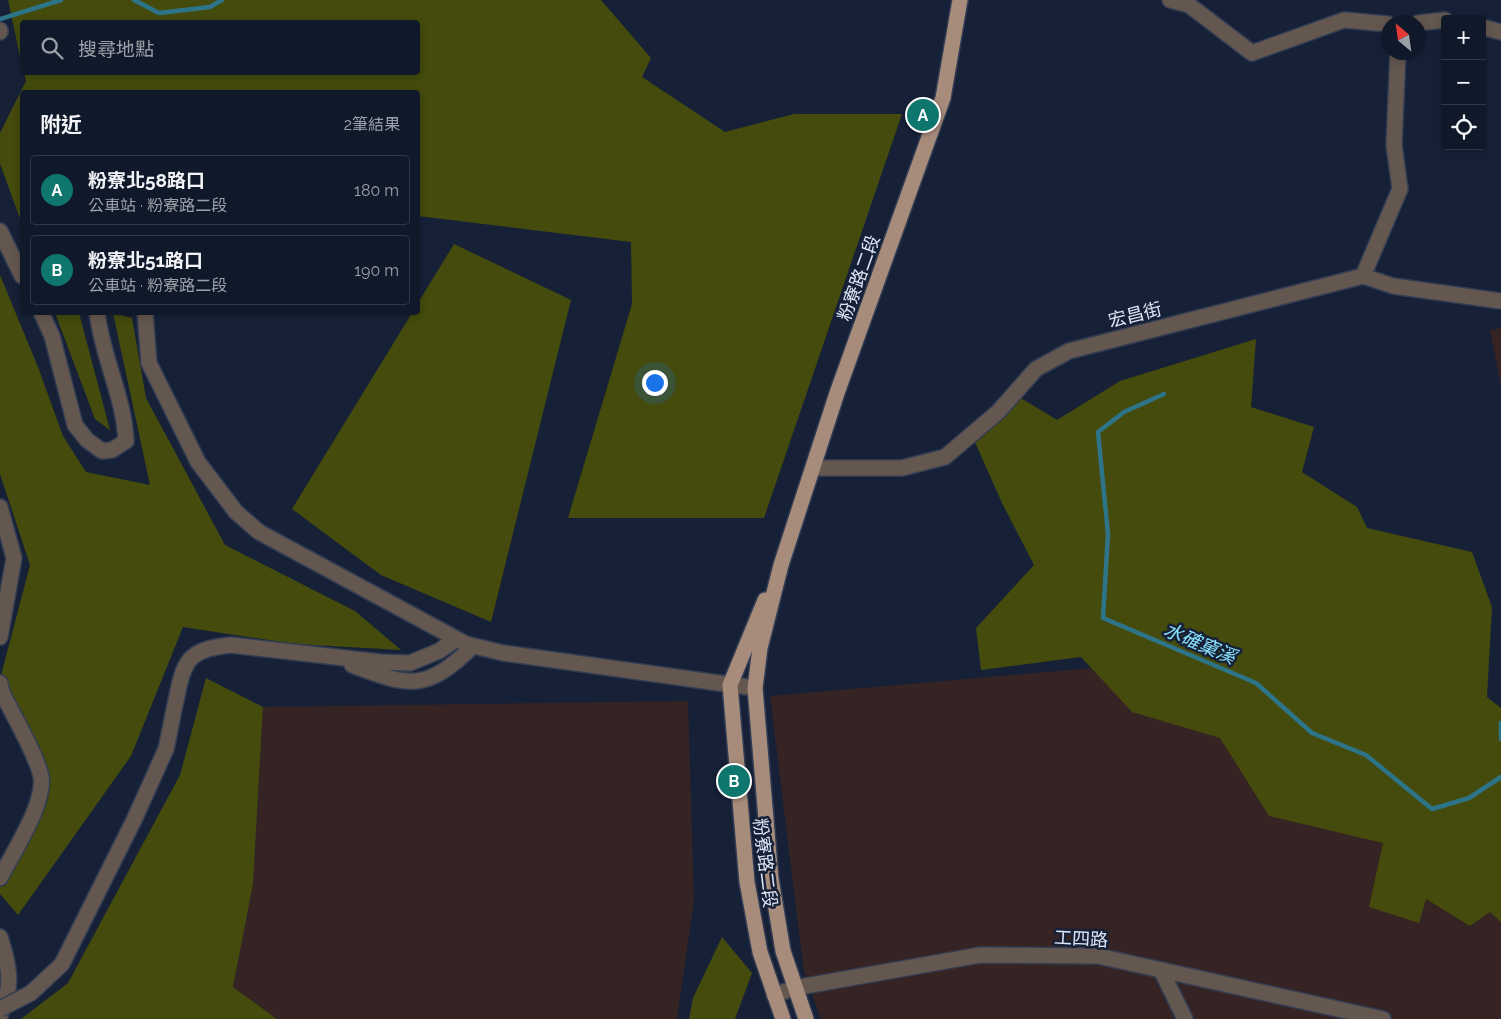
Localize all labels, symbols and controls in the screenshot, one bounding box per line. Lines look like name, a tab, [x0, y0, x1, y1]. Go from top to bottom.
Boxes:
north arrow	[1381, 15, 1426, 60]
map controls	[1441, 15, 1486, 150]
button: +	[1441, 15, 1486, 60]
search box	[20, 20, 420, 75]
icon: search	[38, 34, 66, 62]
text: 搜尋地點	[78, 38, 154, 60]
button: −	[1441, 60, 1486, 105]
pin: A	[907, 96, 939, 134]
button: locate	[1441, 105, 1486, 150]
text: 附近	[40, 112, 82, 137]
text: 2筆結果	[344, 115, 400, 134]
text: 粉寮北58路口	[88, 169, 205, 191]
text: A	[52, 181, 62, 200]
text: 180 m	[354, 181, 399, 200]
text: 公車站 · 粉寮路二段	[88, 196, 227, 215]
street label: 粉寮路二段	[833, 232, 884, 324]
text: 粉寮北51路口	[88, 249, 203, 271]
text: B	[52, 261, 62, 280]
text: 190 m	[354, 261, 399, 280]
text: 公車站 · 粉寮路二段	[88, 276, 227, 295]
street label: 宏昌街	[1106, 298, 1164, 331]
your location	[642, 370, 668, 396]
water label: 水確窠溪	[1161, 618, 1242, 669]
pin: B	[718, 762, 750, 800]
street label: 粉寮路二段	[750, 817, 781, 909]
street label: 工四路	[1054, 927, 1109, 950]

